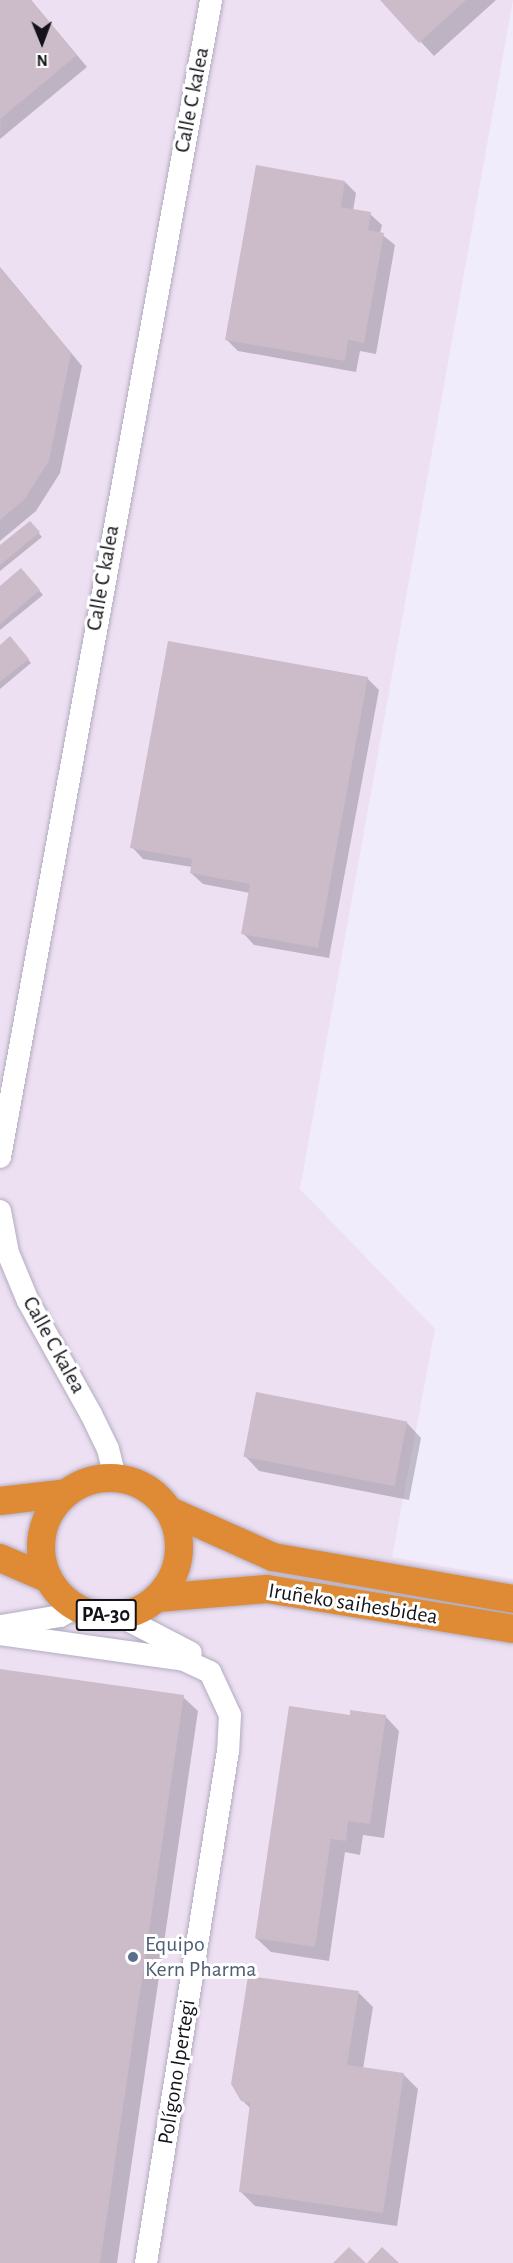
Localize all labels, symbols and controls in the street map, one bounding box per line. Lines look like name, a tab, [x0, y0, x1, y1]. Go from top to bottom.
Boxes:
north arrow	[12, 12, 72, 72]
street label: Calle C kalea	[169, 45, 215, 155]
text: N	[37, 52, 48, 68]
street label: Calle C kalea	[81, 523, 125, 633]
street label: Calle C kalea	[17, 1292, 91, 1398]
street label: Iruñeko saihesbidea	[266, 1578, 440, 1630]
road number: PA-30	[74, 1597, 138, 1633]
place label: Equipo Kern Pharma	[145, 1931, 256, 1982]
marker: Equipo Kern Pharma	[126, 1950, 140, 1964]
street label: Polígono Ipertegi	[153, 1998, 201, 2146]

